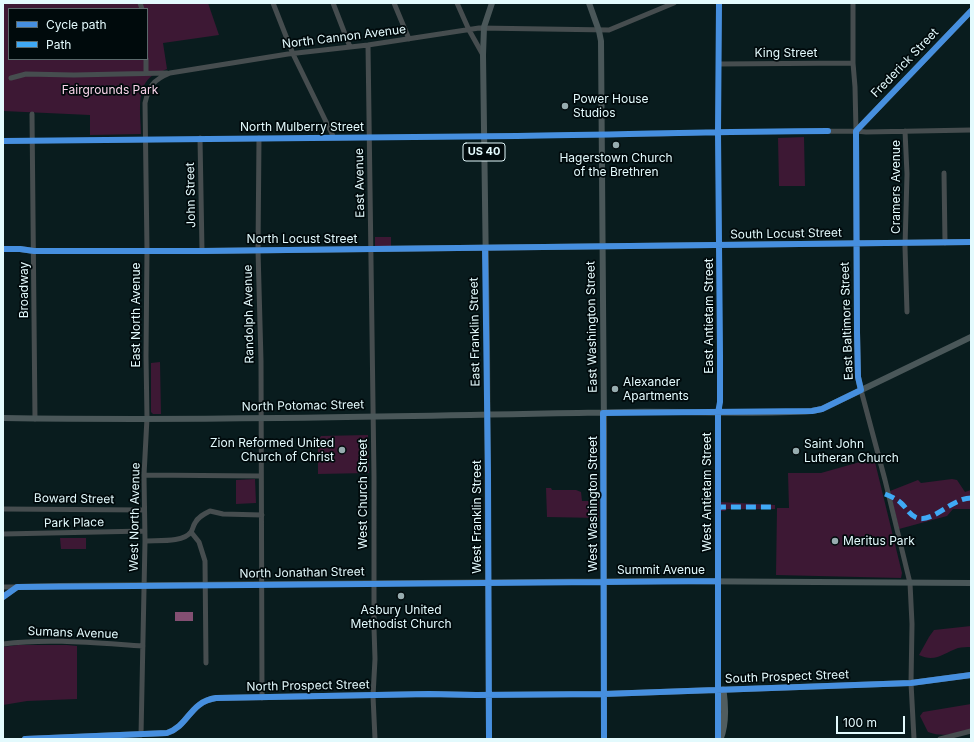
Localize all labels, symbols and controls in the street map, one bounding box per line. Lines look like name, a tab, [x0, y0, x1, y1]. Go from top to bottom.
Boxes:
legend	[8, 8, 148, 60]
text: Cycle path	[46, 17, 107, 32]
street label: North Cannon Avenue	[281, 22, 407, 52]
street label: Frederick Street	[868, 25, 942, 101]
text: Path	[46, 37, 71, 52]
street label: King Street	[755, 46, 817, 60]
park label: Fairgrounds Park	[62, 83, 158, 97]
place label: Power House Studios	[573, 92, 649, 120]
marker: Power House Studios	[560, 101, 570, 111]
street label: North Mulberry Street	[240, 120, 364, 134]
marker: Hagerstown Church of the Brethren	[611, 140, 621, 150]
street label: Cramers Avenue	[889, 140, 903, 234]
road number: US 40	[463, 143, 505, 161]
street label: East Avenue	[352, 148, 368, 218]
place label: Hagerstown Church of the Brethren	[559, 151, 673, 179]
street label: John Street	[183, 162, 199, 228]
street label: South Locust Street	[730, 226, 842, 242]
street label: North Locust Street	[247, 232, 357, 246]
street label: East Antietam Street	[702, 258, 716, 374]
street label: East Washington Street	[584, 261, 600, 393]
street label: Broadway	[17, 262, 31, 318]
street label: East North Avenue	[129, 262, 143, 368]
street label: East Baltimore Street	[838, 262, 856, 380]
street label: Randolph Avenue	[241, 264, 257, 364]
street label: East Franklin Street	[467, 277, 483, 387]
place label: Alexander Apartments	[623, 375, 689, 403]
marker: Alexander Apartments	[610, 384, 620, 394]
street label: North Potomac Street	[242, 398, 364, 414]
street label: West Antietam Street	[700, 432, 714, 552]
place label: Zion Reformed United Church of Christ	[210, 436, 334, 464]
street label: West Washington Street	[586, 436, 600, 572]
place label: Saint John Lutheran Church	[804, 437, 899, 465]
street label: West Church Street	[356, 439, 370, 549]
marker: Zion Reformed United Church of Christ	[337, 445, 347, 455]
marker: Saint John Lutheran Church	[791, 446, 801, 456]
street label: West Franklin Street	[470, 460, 484, 574]
street label: West North Avenue	[127, 462, 143, 572]
street label: Boward Street	[34, 491, 114, 507]
street label: Park Place	[44, 515, 104, 531]
place label: Meritus Park	[843, 534, 915, 548]
marker: Meritus Park	[830, 536, 840, 546]
street label: Summit Avenue	[617, 563, 705, 577]
street label: North Jonathan Street	[239, 565, 365, 581]
marker: Asbury United Methodist Church	[396, 591, 406, 601]
place label: Asbury United Methodist Church	[350, 603, 452, 631]
street label: Sumans Avenue	[27, 624, 119, 642]
street label: South Prospect Street	[725, 668, 849, 686]
street label: North Prospect Street	[246, 678, 370, 694]
scale bar	[838, 708, 907, 734]
text: 100 m	[843, 715, 877, 730]

